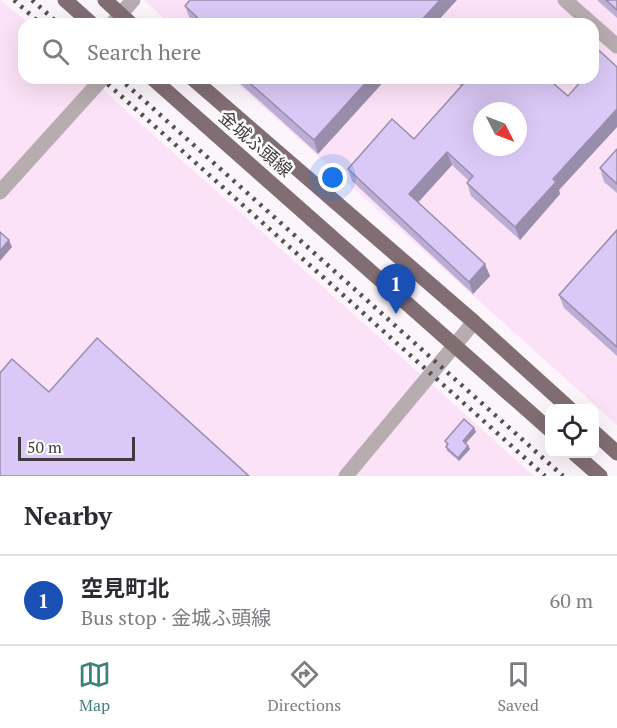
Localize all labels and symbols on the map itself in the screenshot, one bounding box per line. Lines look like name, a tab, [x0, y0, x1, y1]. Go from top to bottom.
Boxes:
north arrow	[473, 102, 527, 156]
street label: 金城ふ頭線	[214, 104, 298, 182]
your location	[318, 163, 347, 192]
pin: 1	[376, 264, 416, 314]
scale bar	[18, 434, 135, 462]

